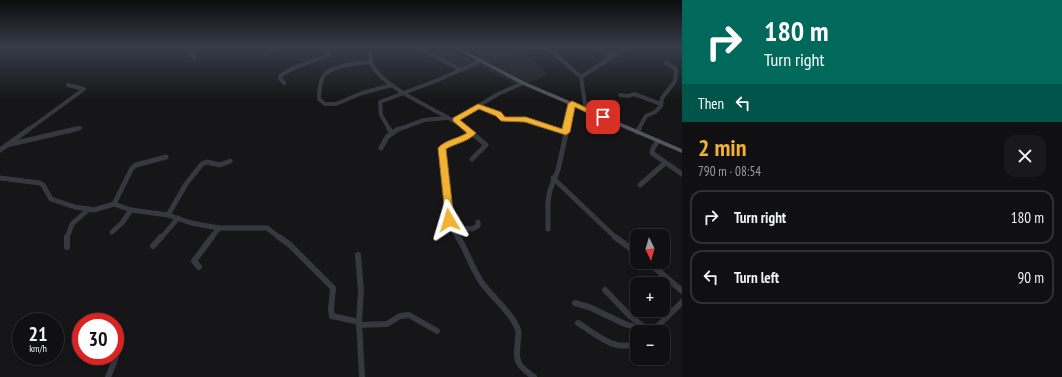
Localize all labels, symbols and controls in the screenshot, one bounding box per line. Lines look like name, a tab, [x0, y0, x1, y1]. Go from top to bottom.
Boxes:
text: 180 m	[764, 12, 828, 49]
icon: right	[698, 16, 750, 68]
text: Turn right	[764, 48, 824, 71]
icon: left	[732, 92, 754, 114]
text: Then	[698, 94, 724, 113]
pin	[586, 100, 620, 134]
icon: arrive	[592, 106, 614, 128]
text: 2 min	[698, 132, 746, 163]
button: close	[1004, 135, 1046, 177]
text: 790 m · 08:54	[698, 163, 761, 180]
position arrow	[428, 199, 470, 241]
icon: right	[700, 206, 722, 228]
text: Turn right	[734, 208, 786, 227]
text: 180 m	[1011, 208, 1044, 227]
north arrow	[630, 229, 670, 269]
map controls	[630, 229, 670, 365]
icon: left	[700, 266, 722, 288]
text: Turn left	[734, 268, 779, 287]
text: 90 m	[1018, 268, 1044, 287]
button: +	[630, 277, 670, 317]
speed limit sign: 30	[72, 313, 124, 365]
text: 21	[28, 321, 48, 347]
button: −	[630, 325, 670, 365]
text: km/h	[29, 342, 47, 355]

